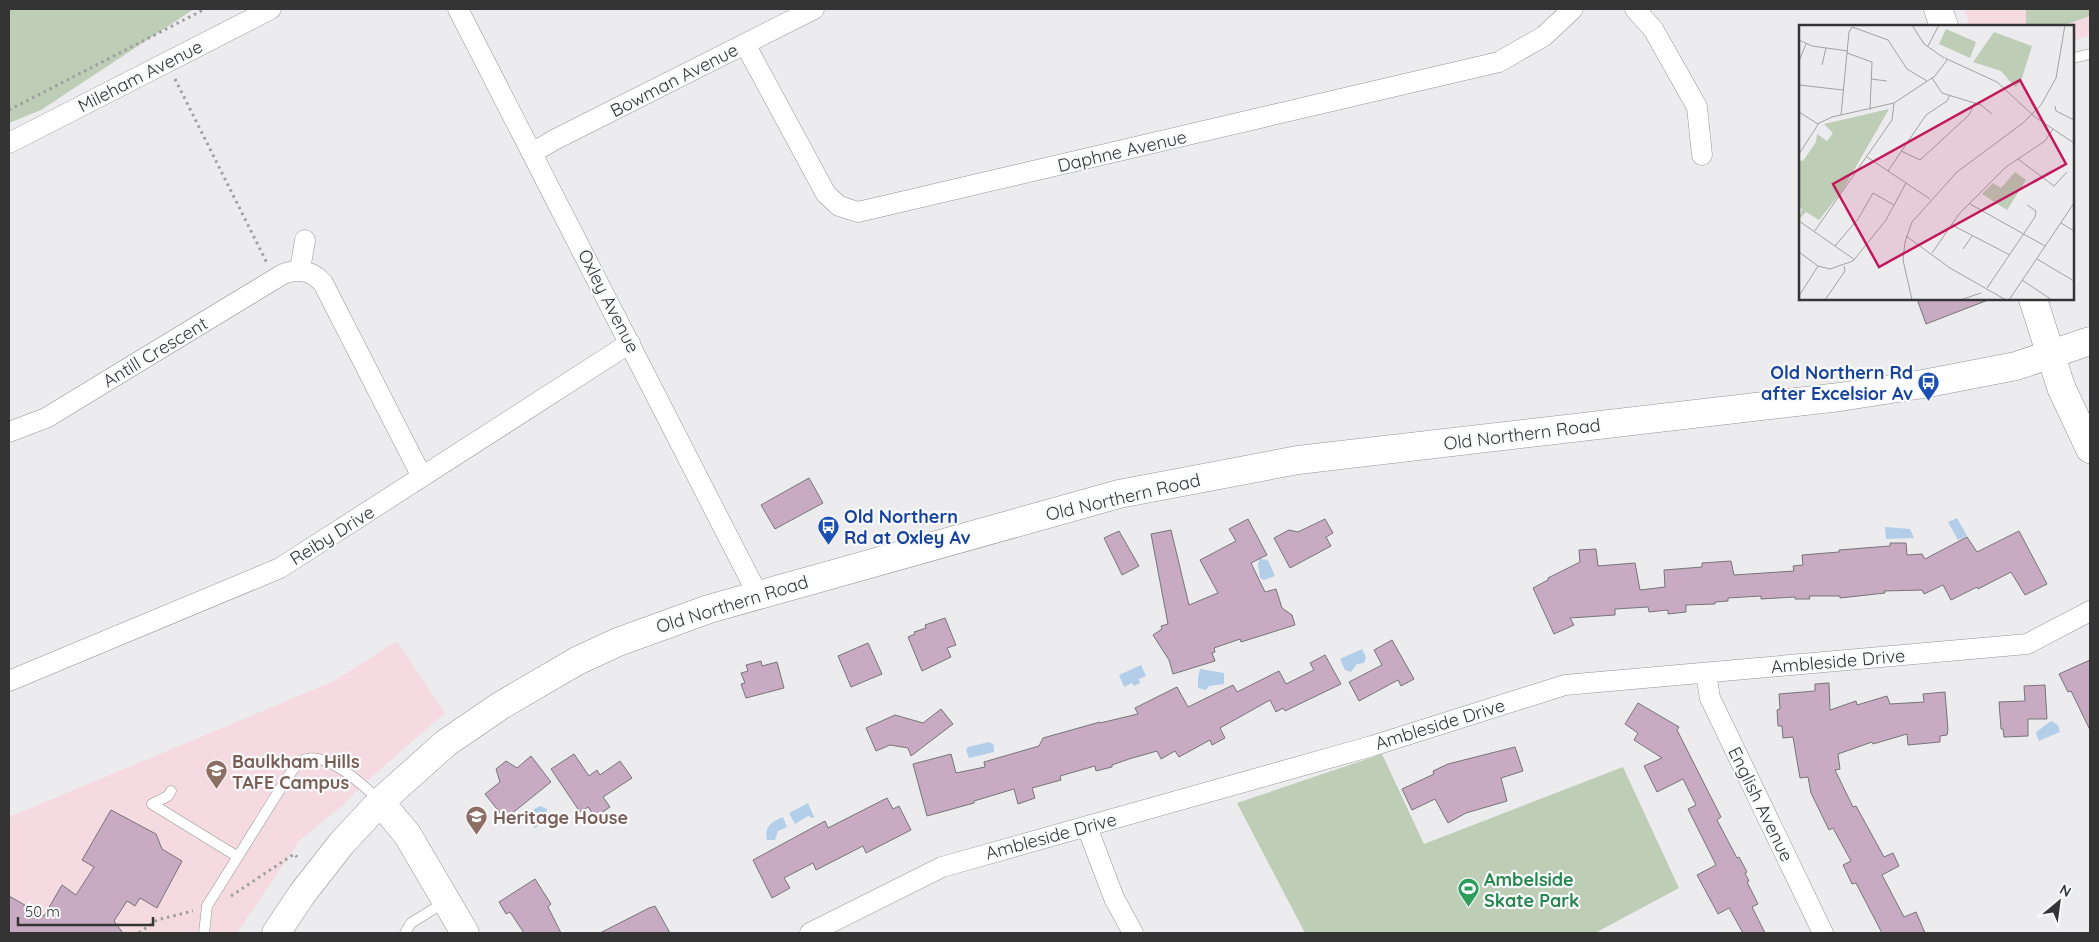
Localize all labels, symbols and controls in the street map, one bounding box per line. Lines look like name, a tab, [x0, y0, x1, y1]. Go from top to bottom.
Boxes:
inset map	[1799, 25, 2074, 300]
street label: Mileham Avenue	[74, 35, 206, 117]
street label: Bowman Avenue	[606, 38, 742, 122]
street label: Daphne Avenue	[1055, 125, 1189, 177]
street label: Oxley Avenue	[573, 245, 645, 357]
street label: Antill Crescent	[98, 312, 212, 392]
place label: Old Northern Rd after Excelsior Av	[1761, 361, 1913, 405]
bus stop icon: Old Northern Rd after Excelsior Av	[1917, 370, 1941, 401]
street label: Old Northern Road	[1442, 413, 1602, 455]
street label: Old Northern Road	[1043, 468, 1203, 526]
street label: Reiby Drive	[285, 500, 379, 570]
place label: Old Northern Rd at Oxley Av	[844, 505, 971, 549]
bus stop icon: Old Northern Rd at Oxley Av	[816, 514, 840, 545]
street label: Old Northern Road	[653, 570, 811, 638]
street label: Ambleside Drive	[1770, 644, 1906, 678]
street label: Ambleside Drive	[1372, 693, 1508, 755]
street label: English Avenue	[1723, 743, 1799, 865]
place label: Baulkham Hills TAFE Campus	[232, 750, 360, 794]
school or university icon: Baulkham Hills TAFE Campus	[204, 759, 228, 790]
school or university icon: Heritage House	[465, 805, 489, 836]
place label: Heritage House	[493, 806, 628, 829]
street label: Ambleside Drive	[983, 807, 1119, 865]
place label: Ambelside Skate Park	[1484, 868, 1579, 912]
sports icon: Ambelside Skate Park	[1456, 877, 1480, 908]
north arrow	[2034, 877, 2084, 927]
text: N	[2056, 880, 2074, 901]
scale bar	[18, 894, 152, 926]
text: 50 m	[25, 902, 60, 921]

